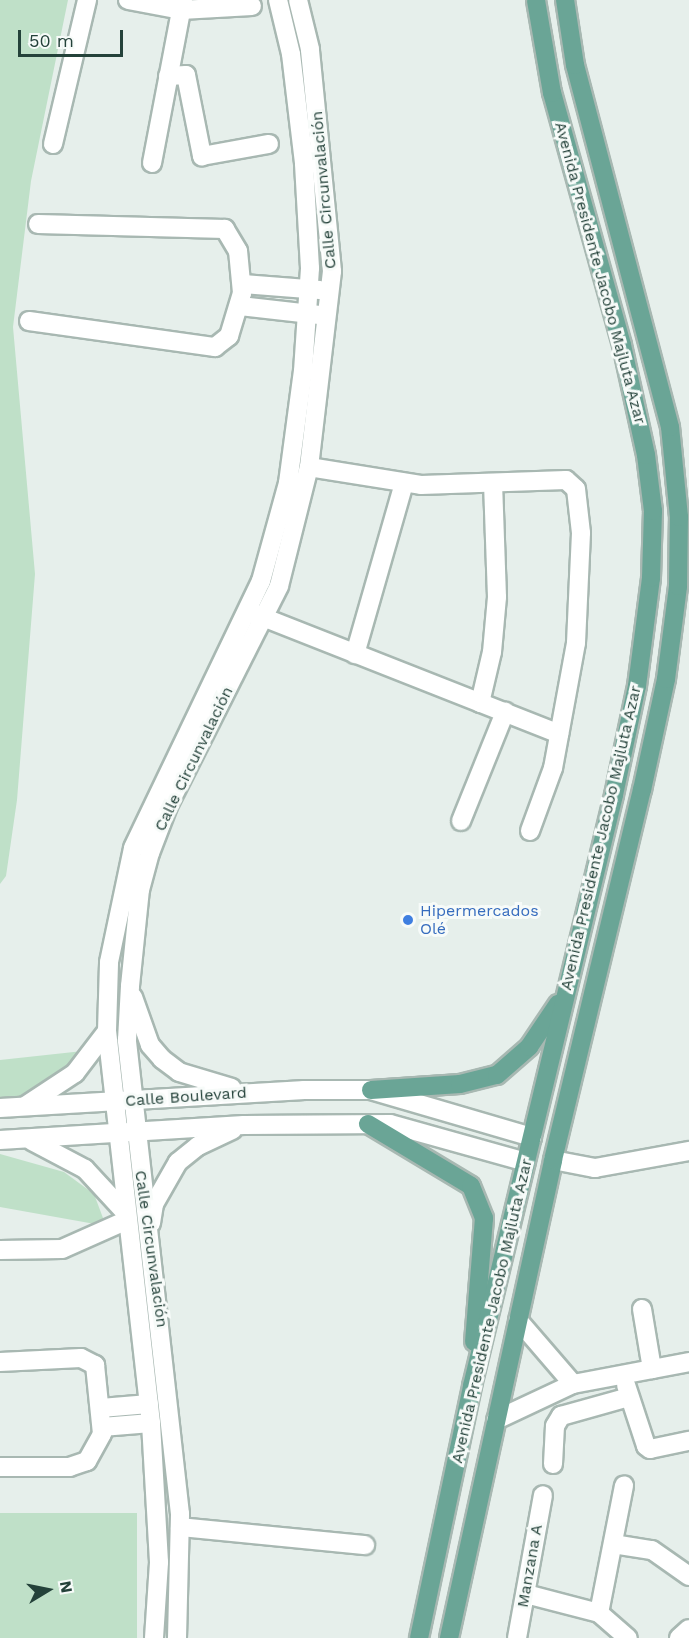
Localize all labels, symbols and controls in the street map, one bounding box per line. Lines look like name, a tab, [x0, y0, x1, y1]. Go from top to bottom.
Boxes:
scale bar	[21, 18, 126, 56]
text: 50 m	[29, 30, 74, 51]
street label: Calle Circunvalación	[308, 110, 340, 270]
street label: Avenida Presidente Jacobo Majluta Azar	[550, 119, 650, 427]
street label: Avenida Presidente Jacobo Majluta Azar	[556, 683, 646, 993]
street label: Calle Circunvalación	[151, 684, 237, 834]
place label: Hipermercados Olé	[420, 901, 539, 939]
marker: Hipermercados Olé	[401, 913, 415, 927]
street label: Calle Boulevard	[125, 1083, 247, 1111]
street label: Avenida Presidente Jacobo Majluta Azar	[447, 1156, 537, 1466]
street label: Calle Circunvalación	[130, 1169, 172, 1329]
street label: Manzana A	[513, 1522, 547, 1610]
north arrow	[18, 1560, 78, 1620]
text: N	[56, 1579, 77, 1594]

